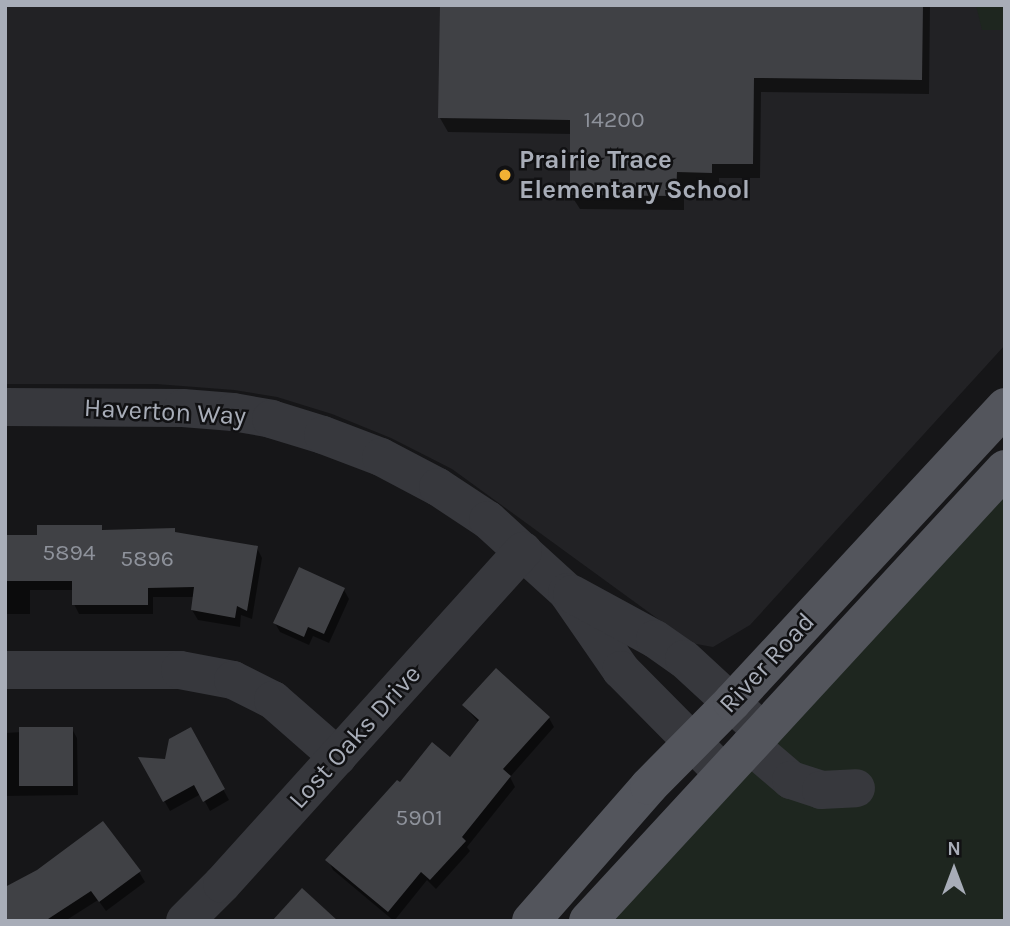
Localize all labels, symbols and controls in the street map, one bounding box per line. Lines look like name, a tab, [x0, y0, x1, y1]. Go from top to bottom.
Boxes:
house number: 14200	[583, 106, 645, 134]
place label: Prairie Trace Elementary School	[519, 144, 750, 206]
marker: Prairie Trace Elementary School	[497, 167, 513, 183]
street label: Haverton Way	[83, 392, 247, 432]
house number: 5894	[42, 539, 96, 567]
house number: 5896	[120, 545, 174, 573]
street label: River Road	[713, 606, 821, 720]
street label: Lost Oaks Drive	[282, 659, 428, 815]
house number: 5901	[395, 804, 443, 832]
north arrow	[919, 835, 989, 905]
text: N	[947, 838, 961, 860]

